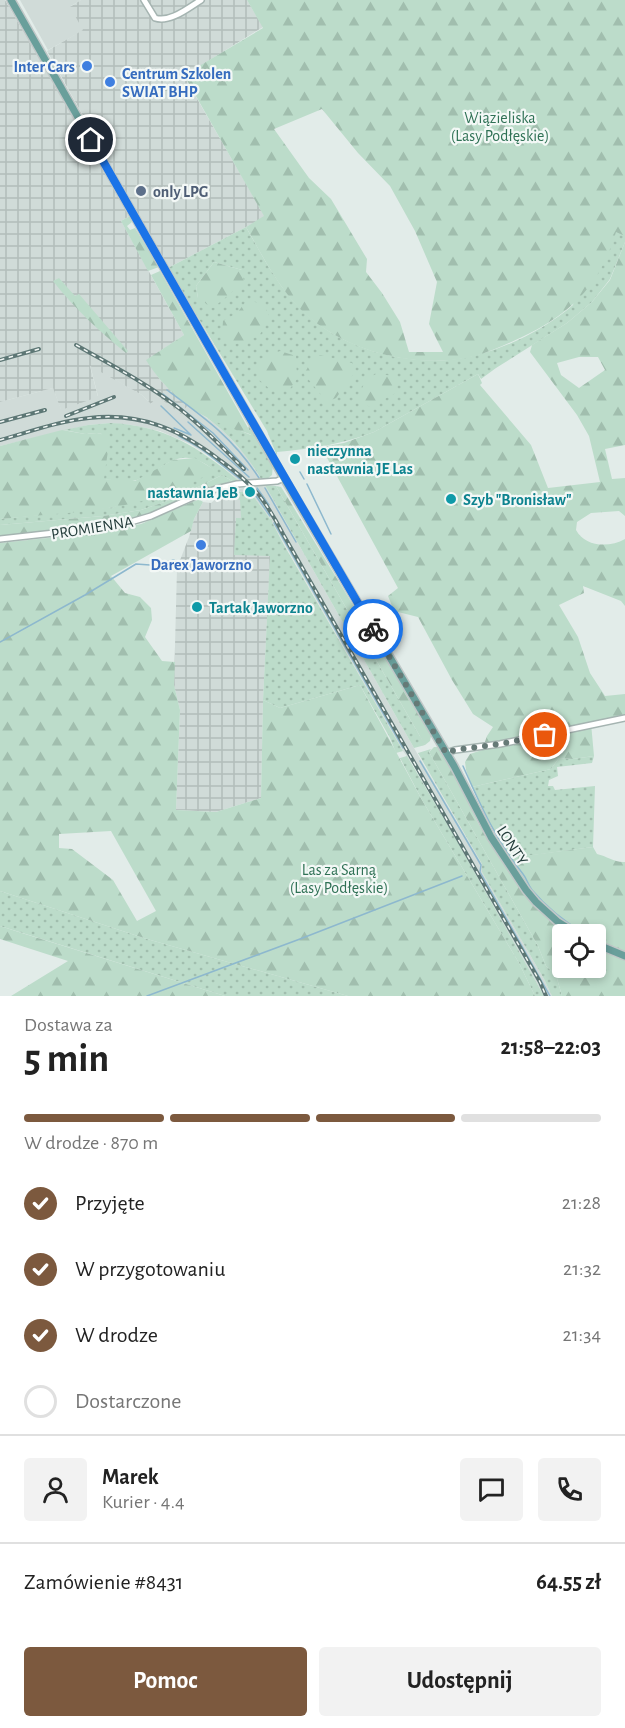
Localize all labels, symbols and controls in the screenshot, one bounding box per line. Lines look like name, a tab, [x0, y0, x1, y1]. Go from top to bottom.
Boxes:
place label: Inter Cars	[13, 59, 75, 75]
marker: Inter Cars	[80, 59, 94, 73]
place label: Centrum Szkolen SWIAT BHP	[122, 66, 231, 100]
marker: Centrum Szkolen SWIAT BHP	[103, 75, 117, 89]
park label: Wiązieliska (Lasy Podłęskie)	[451, 110, 549, 145]
pin	[65, 114, 116, 165]
icon: home	[74, 123, 107, 156]
marker: only LPG	[134, 184, 148, 198]
place label: only LPG	[153, 184, 208, 201]
place label: nieczynna nastawnia JE Las	[307, 443, 413, 477]
marker: nieczynna nastawnia JE Las	[288, 452, 302, 466]
place label: nastawnia JeB	[147, 485, 238, 501]
marker: nastawnia JeB	[243, 485, 257, 499]
marker: Szyb "Bronisław"	[444, 492, 458, 506]
place label: Szyb "Bronisław"	[463, 492, 572, 509]
street label: PROMIENNA	[50, 514, 134, 542]
marker: Darex Jaworzno	[194, 538, 208, 552]
place label: Darex Jaworzno	[150, 557, 252, 573]
courier	[343, 599, 403, 659]
marker: Tartak Jaworzno	[190, 600, 204, 614]
place label: Tartak Jaworzno	[209, 600, 313, 616]
icon: bike	[357, 613, 390, 646]
pin	[519, 709, 570, 760]
icon: bag	[528, 718, 561, 751]
street label: LONTY	[494, 823, 531, 868]
park label: Las za Sarną (Lasy Podłęskie)	[290, 862, 388, 897]
map controls	[552, 924, 606, 978]
button: locate	[552, 924, 606, 978]
text: Dostawa za	[24, 1015, 113, 1035]
text: 21:58–22:03	[500, 1036, 601, 1058]
text: 5 min	[24, 1040, 109, 1079]
text: W drodze · 870 m	[24, 1133, 158, 1153]
icon: check	[24, 1187, 57, 1220]
text: Przyjęte	[75, 1192, 145, 1214]
text: 21:28	[562, 1193, 601, 1213]
icon: check	[24, 1253, 57, 1286]
text: W przygotowaniu	[75, 1258, 225, 1280]
text: 21:32	[563, 1259, 601, 1279]
icon: check	[24, 1319, 57, 1352]
text: W drodze	[75, 1324, 158, 1346]
text: 21:34	[563, 1325, 601, 1345]
text: Dostarczone	[75, 1390, 182, 1412]
button: person	[24, 1458, 87, 1521]
button: chat	[460, 1458, 523, 1521]
button: phone	[538, 1458, 601, 1521]
text: Marek	[102, 1466, 159, 1488]
text: Kurier · 4.4	[102, 1492, 185, 1512]
text: Zamówienie #8431	[24, 1571, 183, 1593]
text: 64.55 zł	[536, 1571, 601, 1593]
button: Pomoc	[24, 1647, 307, 1716]
button: Udostępnij	[319, 1647, 601, 1716]

